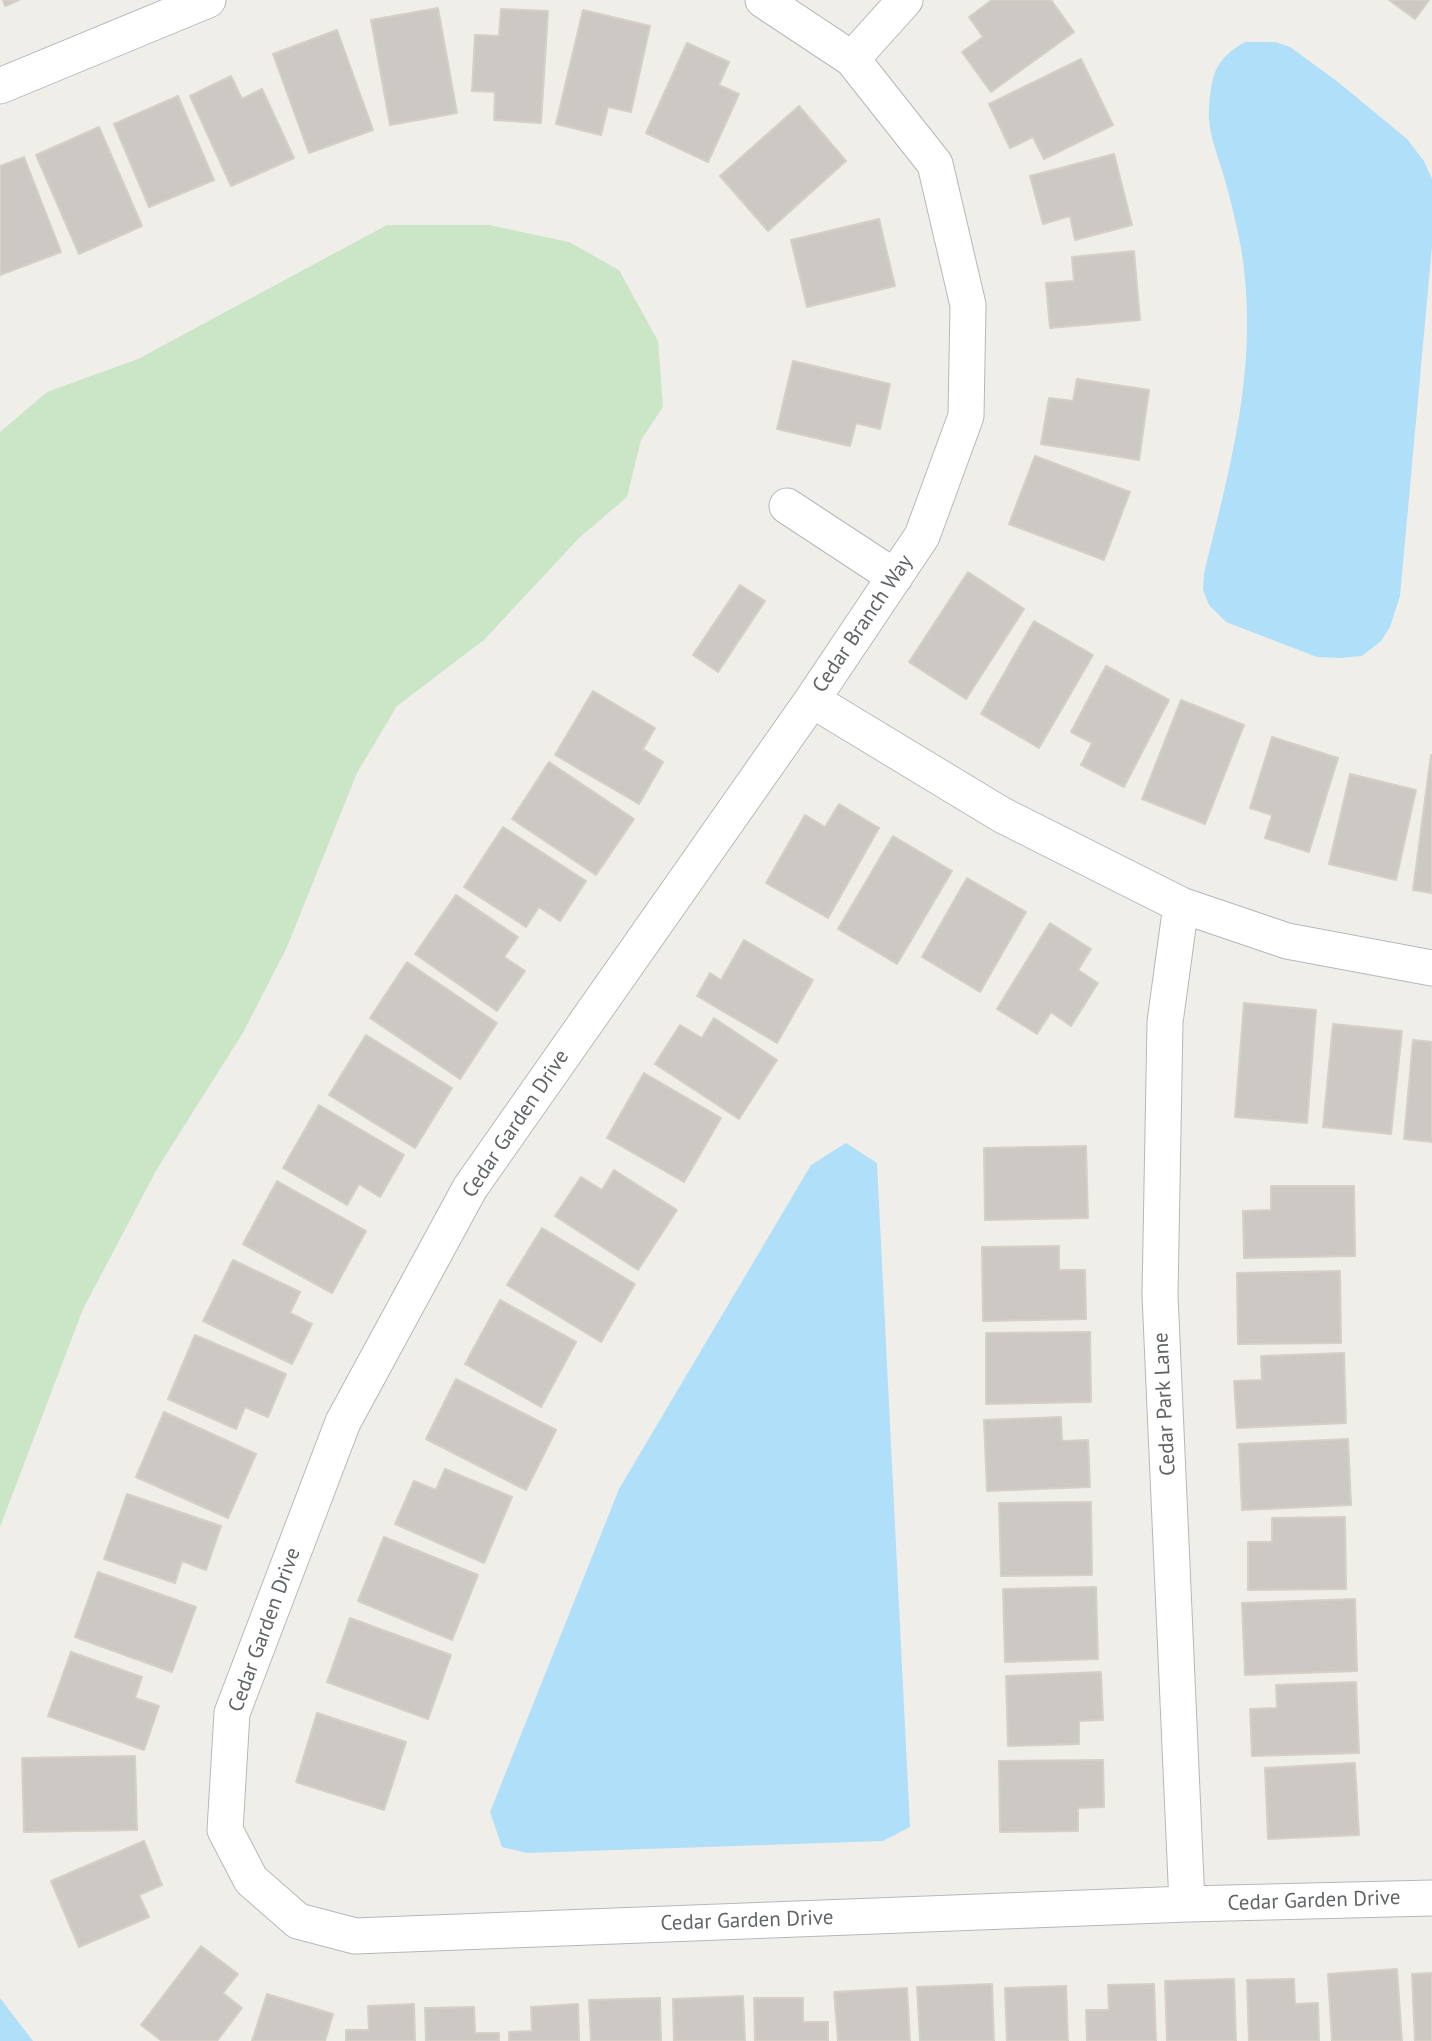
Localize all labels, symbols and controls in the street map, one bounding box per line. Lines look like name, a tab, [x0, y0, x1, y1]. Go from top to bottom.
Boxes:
street label: Cedar Branch Way	[808, 550, 918, 698]
street label: Cedar Garden Drive	[457, 1045, 575, 1203]
street label: Cedar Park Lane	[1149, 1332, 1181, 1476]
street label: Cedar Garden Drive	[224, 1544, 306, 1716]
street label: Cedar Garden Drive	[1227, 1885, 1401, 1917]
street label: Cedar Garden Drive	[660, 1905, 834, 1937]

